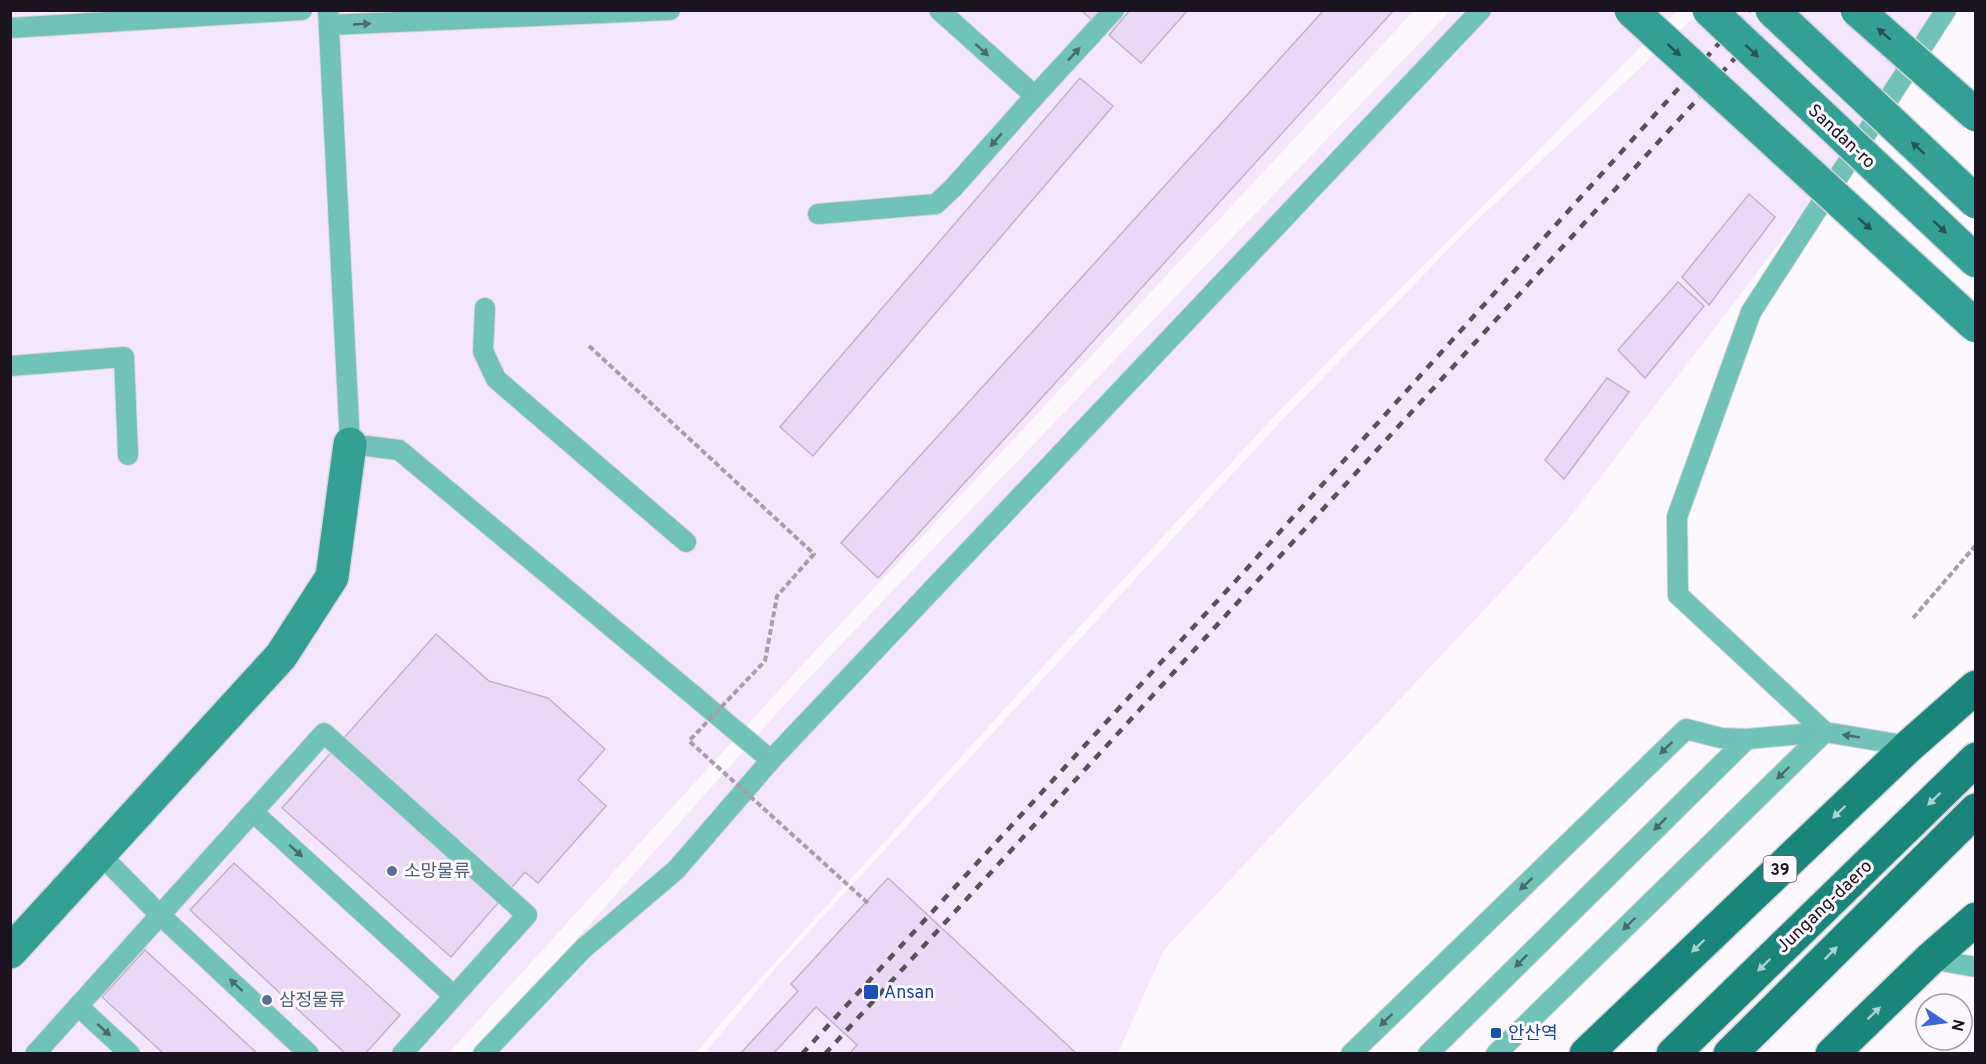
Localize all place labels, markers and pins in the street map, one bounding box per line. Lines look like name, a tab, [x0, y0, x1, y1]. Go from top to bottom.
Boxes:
place label: 소망물류	[404, 861, 470, 884]
marker: 소망물류	[385, 864, 399, 878]
place label: Ansan	[884, 982, 934, 1005]
marker: Ansan	[862, 983, 880, 1001]
place label: 삼정물류	[279, 990, 345, 1013]
marker: 삼정물류	[260, 993, 274, 1007]
place label: 안산역	[1508, 1023, 1558, 1046]
marker: 안산역	[1489, 1026, 1503, 1040]

